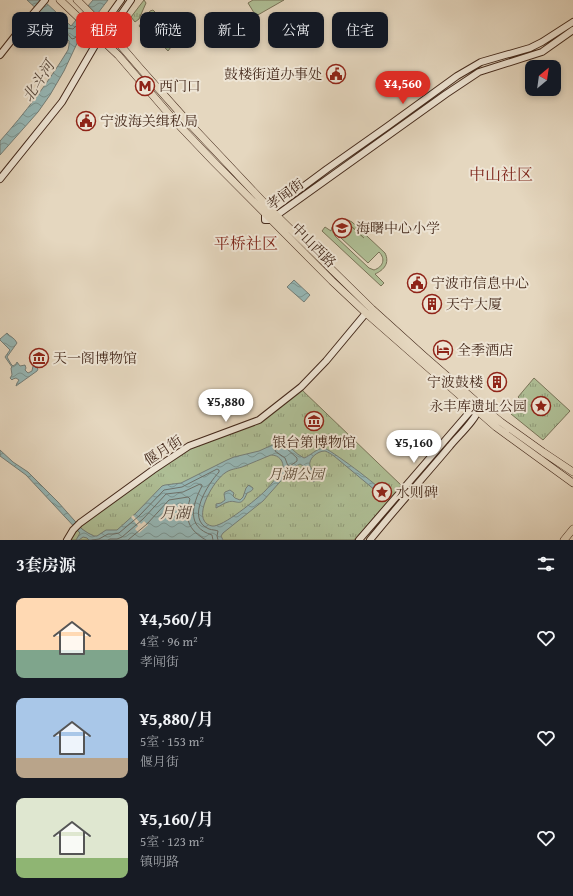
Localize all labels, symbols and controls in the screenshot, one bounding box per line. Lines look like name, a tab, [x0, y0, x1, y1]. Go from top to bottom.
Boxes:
chip: 买房	[12, 12, 68, 48]
chip: 租房	[76, 12, 132, 48]
chip: 筛选	[140, 12, 196, 48]
chip: 新上	[204, 12, 260, 48]
chip: 公寓	[268, 12, 324, 48]
chip: 住宅	[332, 12, 388, 48]
water label: 北斗河	[17, 54, 61, 106]
north arrow	[525, 60, 561, 96]
map controls	[525, 60, 561, 96]
public building icon: 鼓楼街道办事处	[325, 63, 347, 85]
place label: 鼓楼街道办事处	[224, 64, 322, 84]
pin: ¥4,560	[370, 71, 436, 105]
text: ¥4,560	[384, 74, 422, 93]
metro station icon: 西门口	[134, 75, 156, 97]
place label: 西门口	[159, 76, 201, 96]
public building icon: 宁波海关缉私局	[75, 110, 97, 132]
place label: 宁波海关缉私局	[100, 111, 198, 131]
district label: 中山社区	[469, 162, 533, 186]
street label: 孝闻街	[262, 174, 308, 214]
school or university icon: 海曙中心小学	[331, 217, 353, 239]
street label: 中山西路	[287, 218, 341, 272]
place label: 海曙中心小学	[356, 218, 440, 238]
district label: 平桥社区	[214, 231, 278, 255]
public building icon: 宁波市信息中心	[406, 272, 428, 294]
place label: 宁波市信息中心	[431, 273, 529, 293]
building icon: 天宁大厦	[421, 293, 443, 315]
place label: 天宁大厦	[446, 294, 502, 314]
hotel icon: 全季酒店	[432, 339, 454, 361]
place label: 全季酒店	[457, 340, 513, 360]
museum icon: 天一阁博物馆	[28, 347, 50, 369]
place label: 天一阁博物馆	[53, 348, 137, 368]
building icon: 宁波鼓楼	[486, 371, 508, 393]
place label: 宁波鼓楼	[427, 372, 483, 392]
pin: ¥5,880	[193, 389, 259, 423]
text: ¥5,880	[207, 392, 245, 411]
place icon: 永丰库遗址公园	[530, 395, 552, 417]
place label: 永丰库遗址公园	[429, 396, 527, 416]
museum icon: 银台第博物馆	[303, 410, 325, 432]
street label: 偃月街	[140, 430, 186, 470]
pin: ¥5,160	[381, 430, 447, 464]
place label: 银台第博物馆	[272, 432, 356, 452]
text: ¥5,160	[395, 433, 433, 452]
park label: 月湖公园	[268, 464, 326, 484]
place icon: 水则碑	[371, 481, 393, 503]
place label: 水则碑	[396, 482, 438, 502]
water label: 月湖	[160, 502, 193, 523]
text: 3套房源	[16, 552, 76, 577]
icon: filters	[535, 553, 557, 575]
text: ¥4,560/月	[140, 606, 214, 631]
icon: home	[48, 614, 96, 662]
icon: heart	[535, 627, 557, 649]
text: 4室 · 96 m²	[140, 632, 198, 651]
text: 孝闻街	[140, 652, 179, 671]
text: ¥5,880/月	[140, 706, 214, 731]
icon: home	[48, 714, 96, 762]
icon: heart	[535, 727, 557, 749]
text: 5室 · 153 m²	[140, 732, 204, 751]
text: 偃月街	[140, 752, 179, 771]
text: ¥5,160/月	[140, 806, 214, 831]
icon: home	[48, 814, 96, 862]
icon: heart	[535, 827, 557, 849]
text: 5室 · 123 m²	[140, 832, 204, 851]
text: 镇明路	[140, 852, 179, 871]

